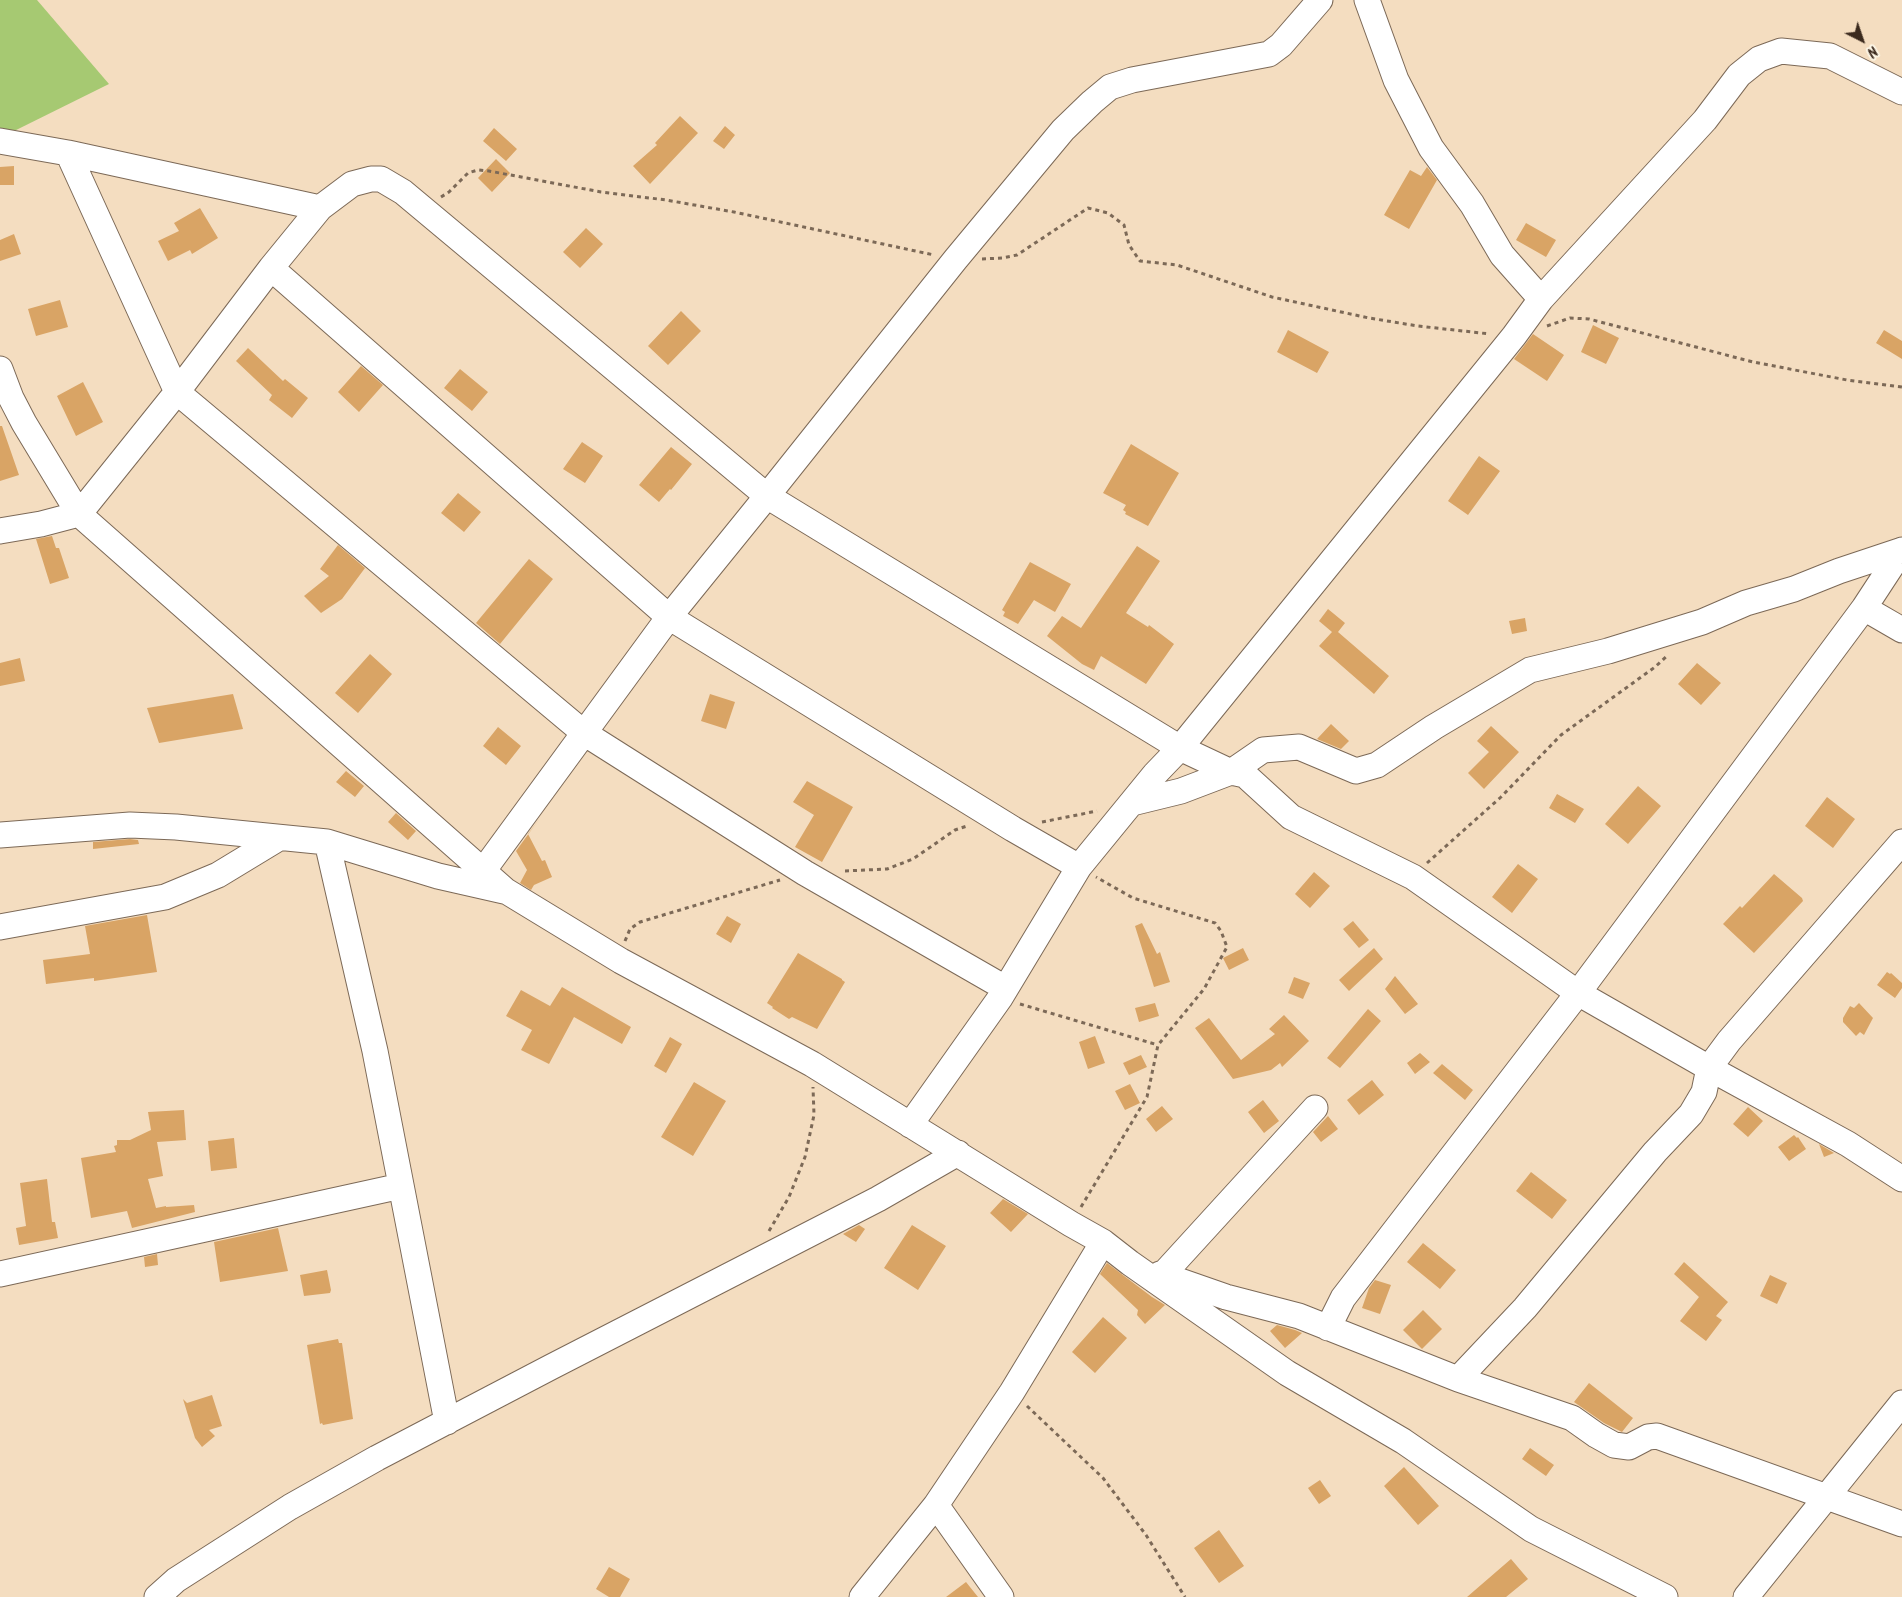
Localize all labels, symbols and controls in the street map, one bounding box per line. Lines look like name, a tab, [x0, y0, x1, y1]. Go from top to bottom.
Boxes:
north arrow	[1837, 15, 1887, 65]
text: N	[1861, 40, 1882, 63]

